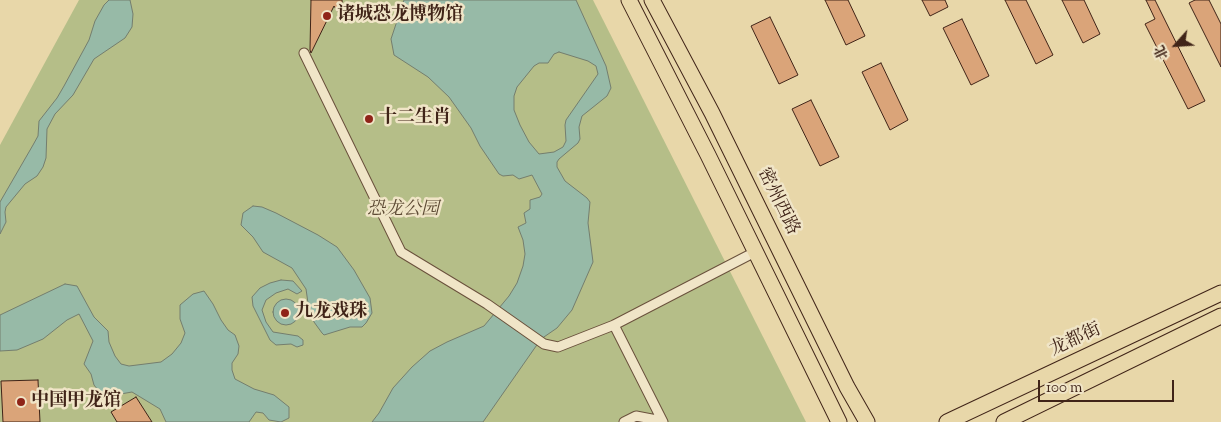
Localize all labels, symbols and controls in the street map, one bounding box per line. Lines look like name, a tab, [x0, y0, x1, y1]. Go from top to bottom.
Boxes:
place label: 诸城恐龙博物馆	[337, 5, 463, 27]
marker: 诸城恐龙博物馆	[321, 10, 333, 22]
north arrow	[1151, 20, 1201, 70]
text: 北	[1150, 41, 1175, 62]
place label: 十二生肖	[379, 108, 451, 130]
marker: 十二生肖	[363, 113, 375, 125]
street label: 密州西路	[752, 165, 802, 239]
park label: 恐龙公园	[367, 200, 439, 222]
place label: 九龙戏珠	[295, 302, 367, 324]
marker: 九龙戏珠	[279, 307, 291, 319]
street label: 龙都街	[1047, 320, 1105, 362]
scale bar	[1041, 370, 1177, 402]
text: 100 m	[1046, 378, 1082, 399]
place label: 中国甲龙馆	[31, 391, 121, 413]
marker: 中国甲龙馆	[15, 396, 27, 408]

